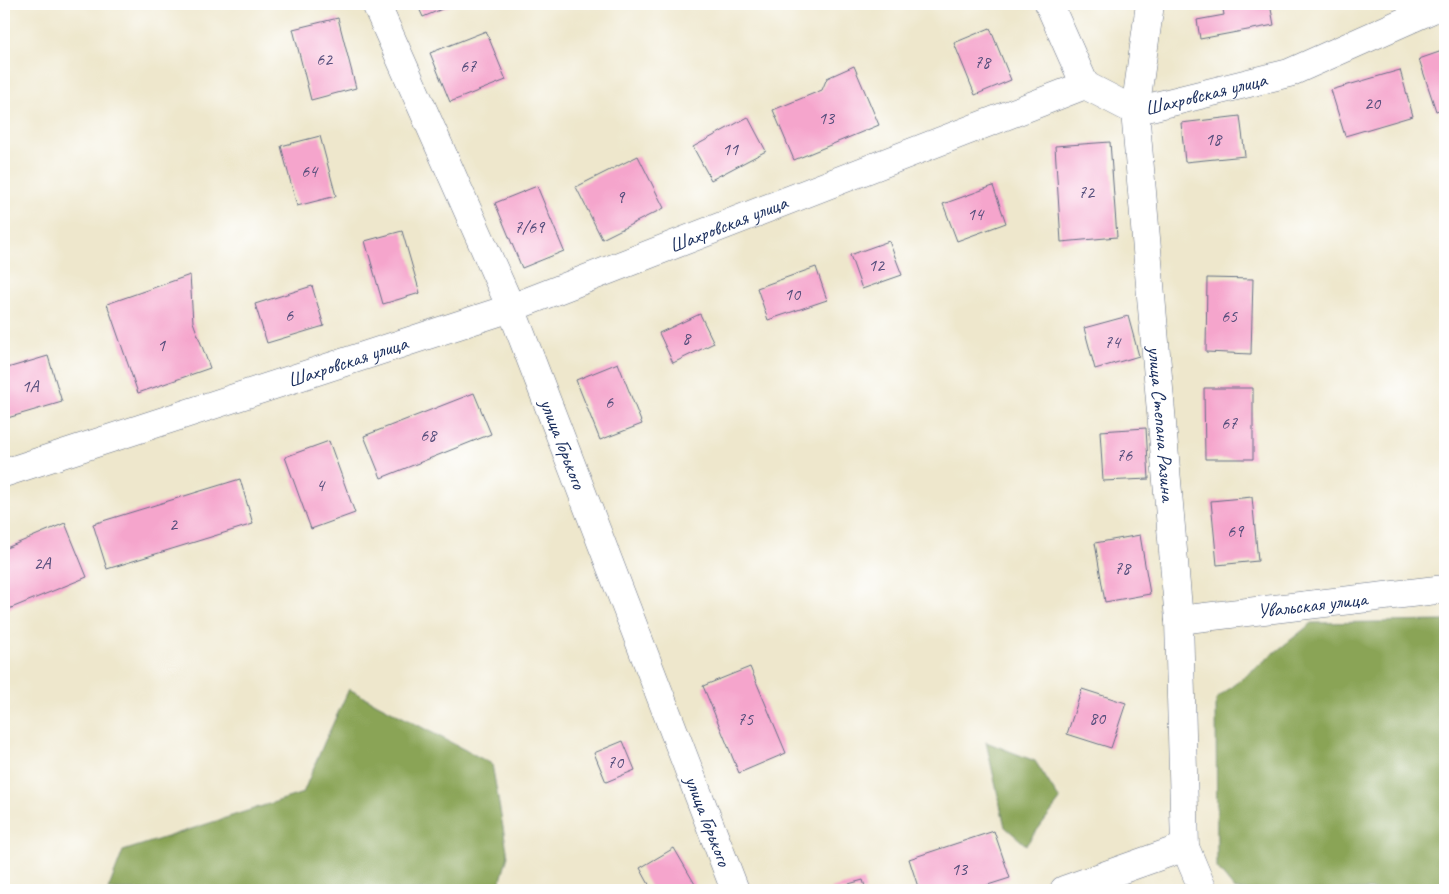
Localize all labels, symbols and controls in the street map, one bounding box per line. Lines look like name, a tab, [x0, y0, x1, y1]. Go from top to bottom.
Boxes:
house number: 62	[316, 48, 334, 70]
house number: 78	[974, 51, 992, 73]
house number: 67	[460, 55, 477, 77]
street label: Шахровская улица	[1142, 67, 1270, 121]
house number: 20	[1364, 92, 1382, 114]
house number: 13	[818, 107, 836, 129]
house number: 18	[1205, 128, 1223, 150]
house number: 11	[722, 138, 739, 160]
house number: 64	[301, 160, 319, 182]
house number: 72	[1078, 181, 1096, 203]
house number: 9	[616, 186, 626, 208]
street label: Шахровская улица	[666, 189, 792, 258]
house number: 14	[967, 203, 985, 225]
house number: 7/69	[514, 216, 546, 238]
house number: 12	[868, 254, 886, 276]
house number: 10	[784, 283, 802, 305]
house number: 6	[285, 304, 294, 326]
house number: 65	[1221, 305, 1238, 327]
house number: 8	[682, 327, 692, 349]
street label: Шахровская улица	[284, 330, 412, 393]
house number: 74	[1104, 331, 1122, 353]
house number: 1	[157, 334, 166, 356]
street label: улица Степана Разина	[1142, 344, 1181, 504]
house number: 1А	[21, 375, 40, 397]
house number: 6	[605, 391, 614, 413]
street label: улица Горького	[534, 394, 592, 494]
house number: 67	[1221, 412, 1238, 434]
house number: 68	[420, 424, 438, 446]
house number: 76	[1116, 444, 1133, 466]
house number: 4	[316, 474, 326, 496]
house number: 2	[169, 513, 179, 535]
house number: 69	[1227, 520, 1245, 542]
house number: 2А	[33, 552, 52, 574]
house number: 78	[1114, 557, 1132, 579]
street label: Увальская улица	[1256, 586, 1370, 624]
house number: 80	[1089, 707, 1107, 729]
house number: 75	[737, 708, 754, 730]
house number: 70	[607, 751, 625, 773]
street label: улица Горького	[679, 771, 737, 871]
house number: 13	[951, 858, 969, 880]

